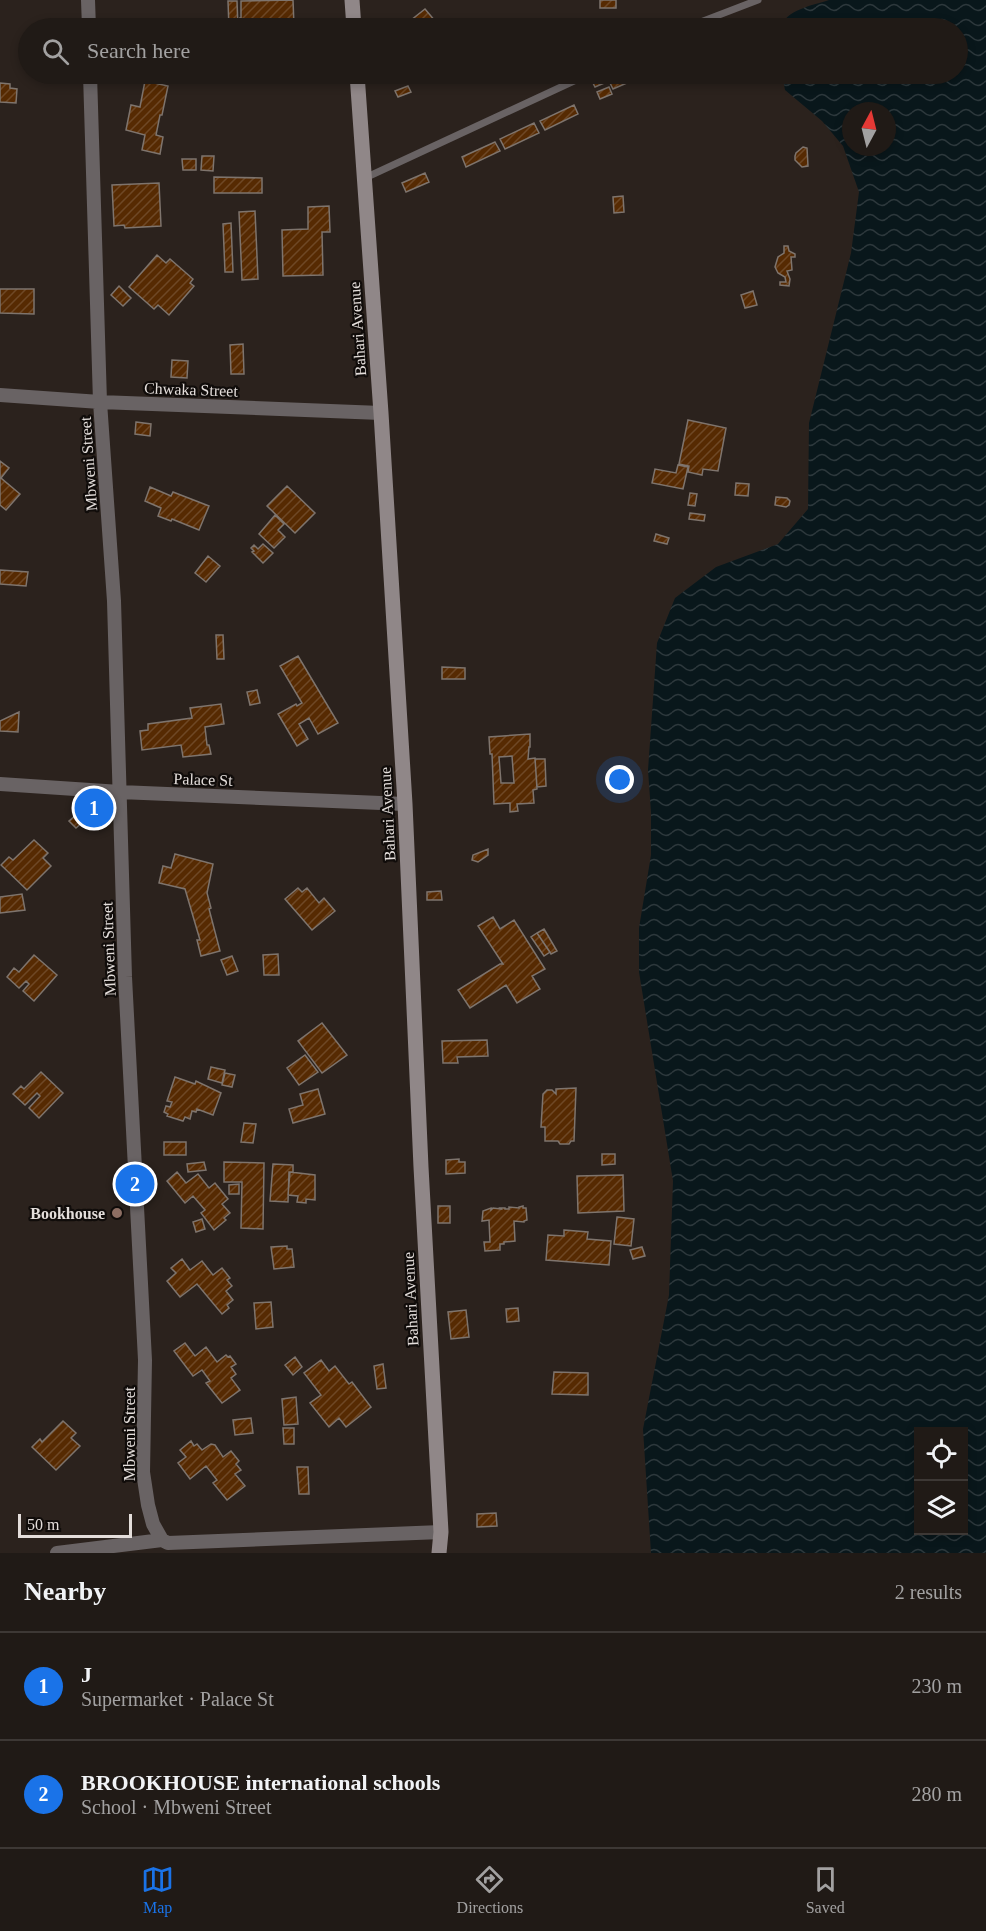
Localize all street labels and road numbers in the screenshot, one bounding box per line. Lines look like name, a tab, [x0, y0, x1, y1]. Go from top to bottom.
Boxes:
street label: Bahari Avenue	[346, 281, 369, 377]
street label: Chwaka Street	[144, 379, 239, 400]
street label: Mbweni Street	[77, 416, 100, 512]
street label: Bahari Avenue	[377, 766, 398, 862]
street label: Palace St	[173, 770, 233, 789]
street label: Mbweni Street	[98, 901, 119, 997]
street label: Bahari Avenue	[400, 1251, 421, 1347]
street label: Mbweni Street	[121, 1386, 138, 1481]

